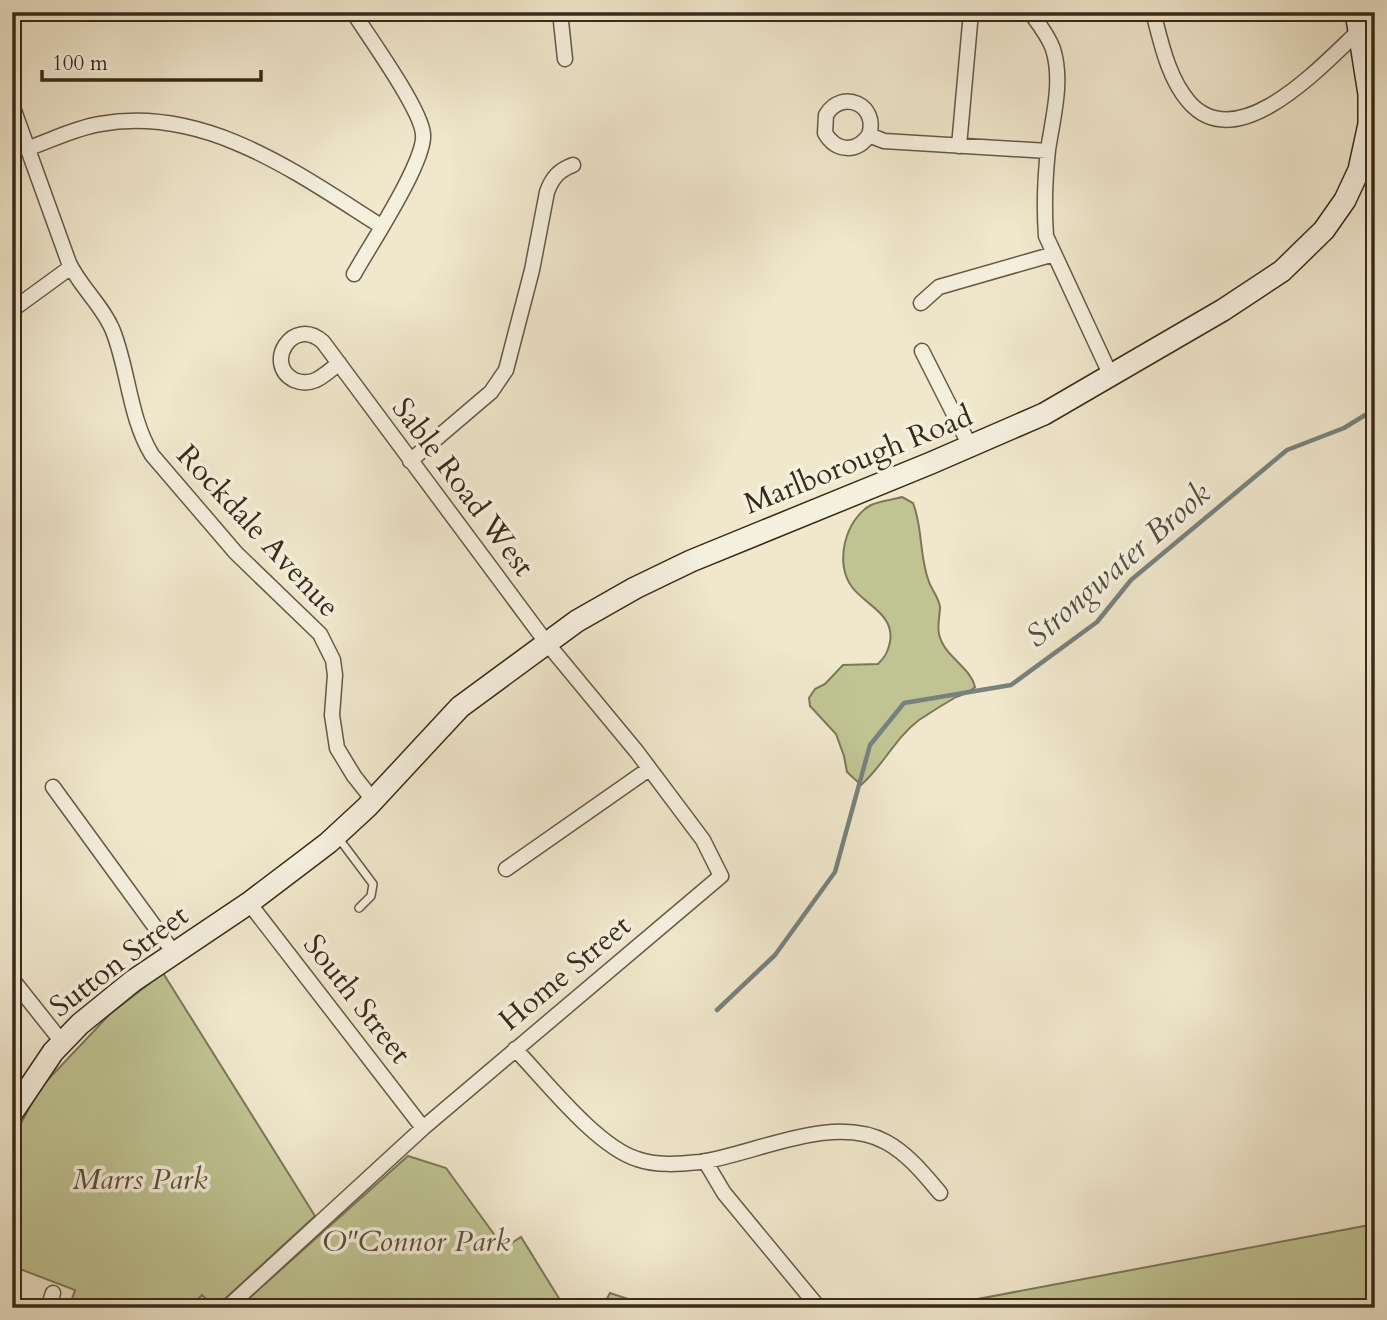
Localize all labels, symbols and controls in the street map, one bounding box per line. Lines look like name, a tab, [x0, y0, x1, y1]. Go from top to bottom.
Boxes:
scale bar	[42, 38, 261, 82]
text: 100 m	[52, 49, 108, 78]
street label: Sable Road West	[382, 389, 544, 585]
street label: Marlborough Road	[738, 395, 978, 525]
street label: Rockdale Avenue	[167, 436, 349, 626]
water label: Strongwater Brook	[1016, 472, 1220, 658]
street label: Sutton Street	[41, 895, 197, 1027]
street label: Home Street	[490, 905, 640, 1040]
street label: South Street	[293, 926, 421, 1073]
park label: Marrs Park	[72, 1159, 208, 1200]
park label: O"Connor Park	[322, 1221, 510, 1262]

